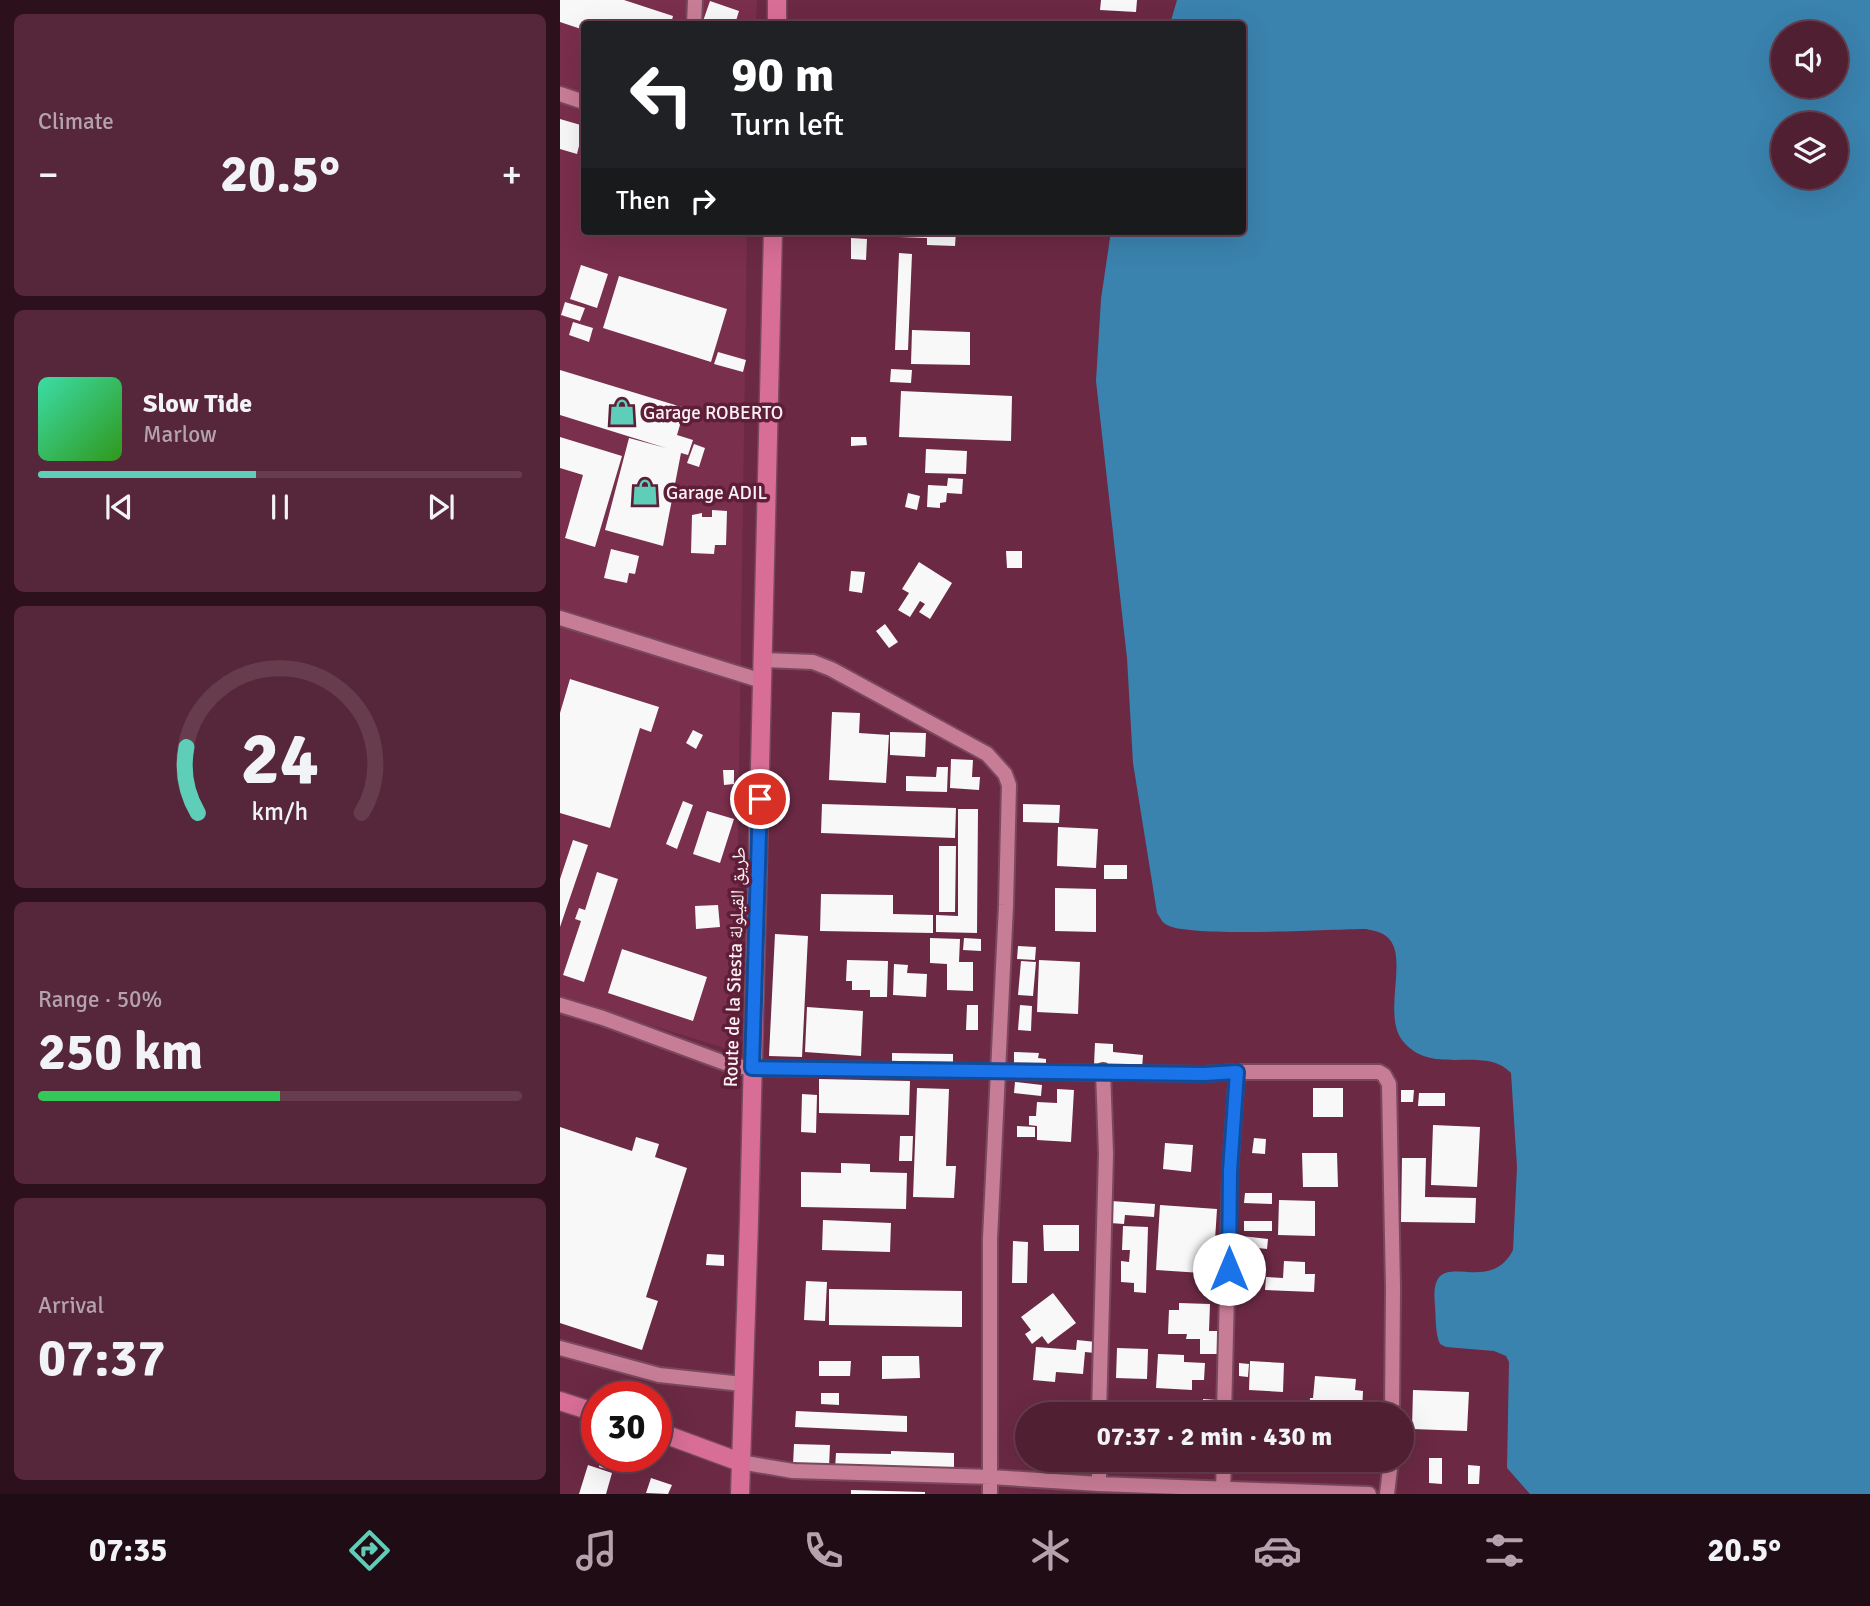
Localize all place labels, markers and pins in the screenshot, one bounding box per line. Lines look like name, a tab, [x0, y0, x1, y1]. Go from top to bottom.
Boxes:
shop icon: Garage ROBERTO	[607, 397, 637, 427]
place label: Garage ROBERTO	[643, 401, 783, 425]
shop icon: Garage ADIL	[630, 477, 660, 507]
place label: Garage ADIL	[666, 481, 767, 505]
pin	[730, 769, 790, 829]

